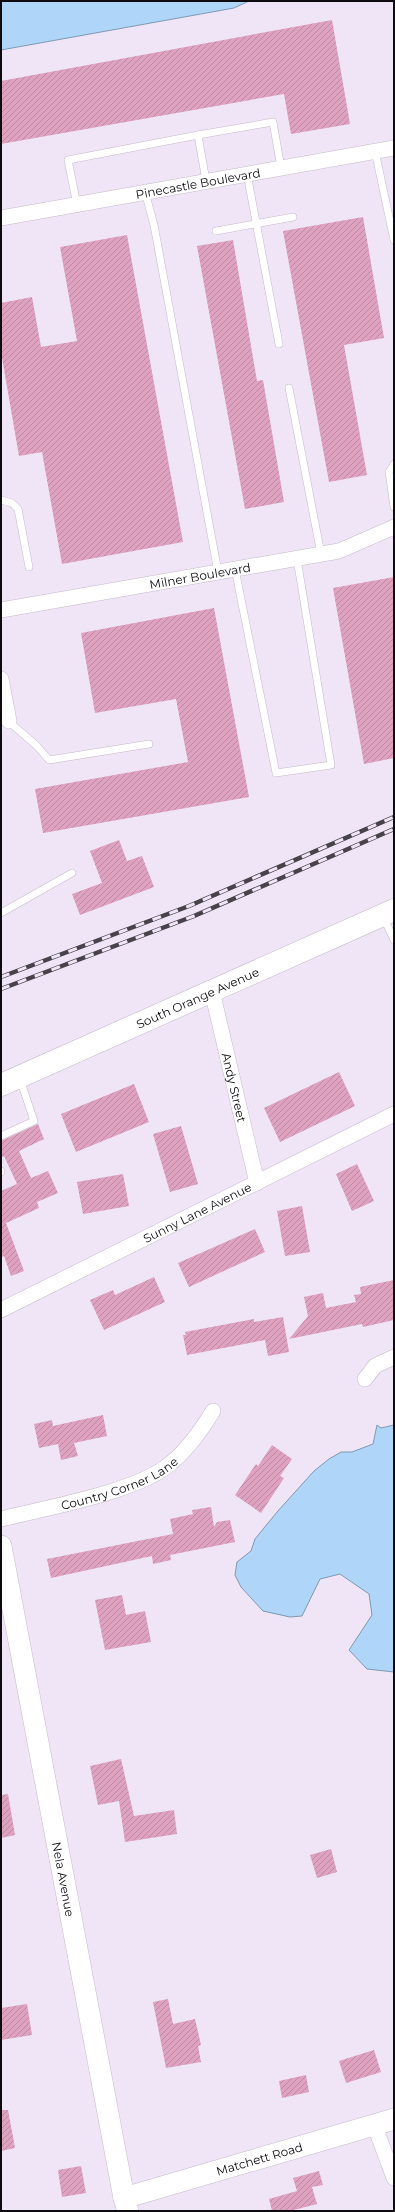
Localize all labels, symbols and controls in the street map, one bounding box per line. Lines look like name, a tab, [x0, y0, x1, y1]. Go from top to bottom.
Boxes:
street label: Pinecastle Boulevard	[134, 164, 262, 201]
street label: Milner Boulevard	[148, 559, 252, 591]
street label: South Orange Avenue	[134, 964, 261, 1031]
street label: Andy Street	[219, 1051, 250, 1124]
street label: Sunny Lane Avenue	[140, 1179, 254, 1246]
street label: Country Corner Lane	[59, 1453, 181, 1512]
street label: Nela Avenue	[49, 1840, 78, 1918]
street label: Matchett Road	[214, 2139, 304, 2178]

